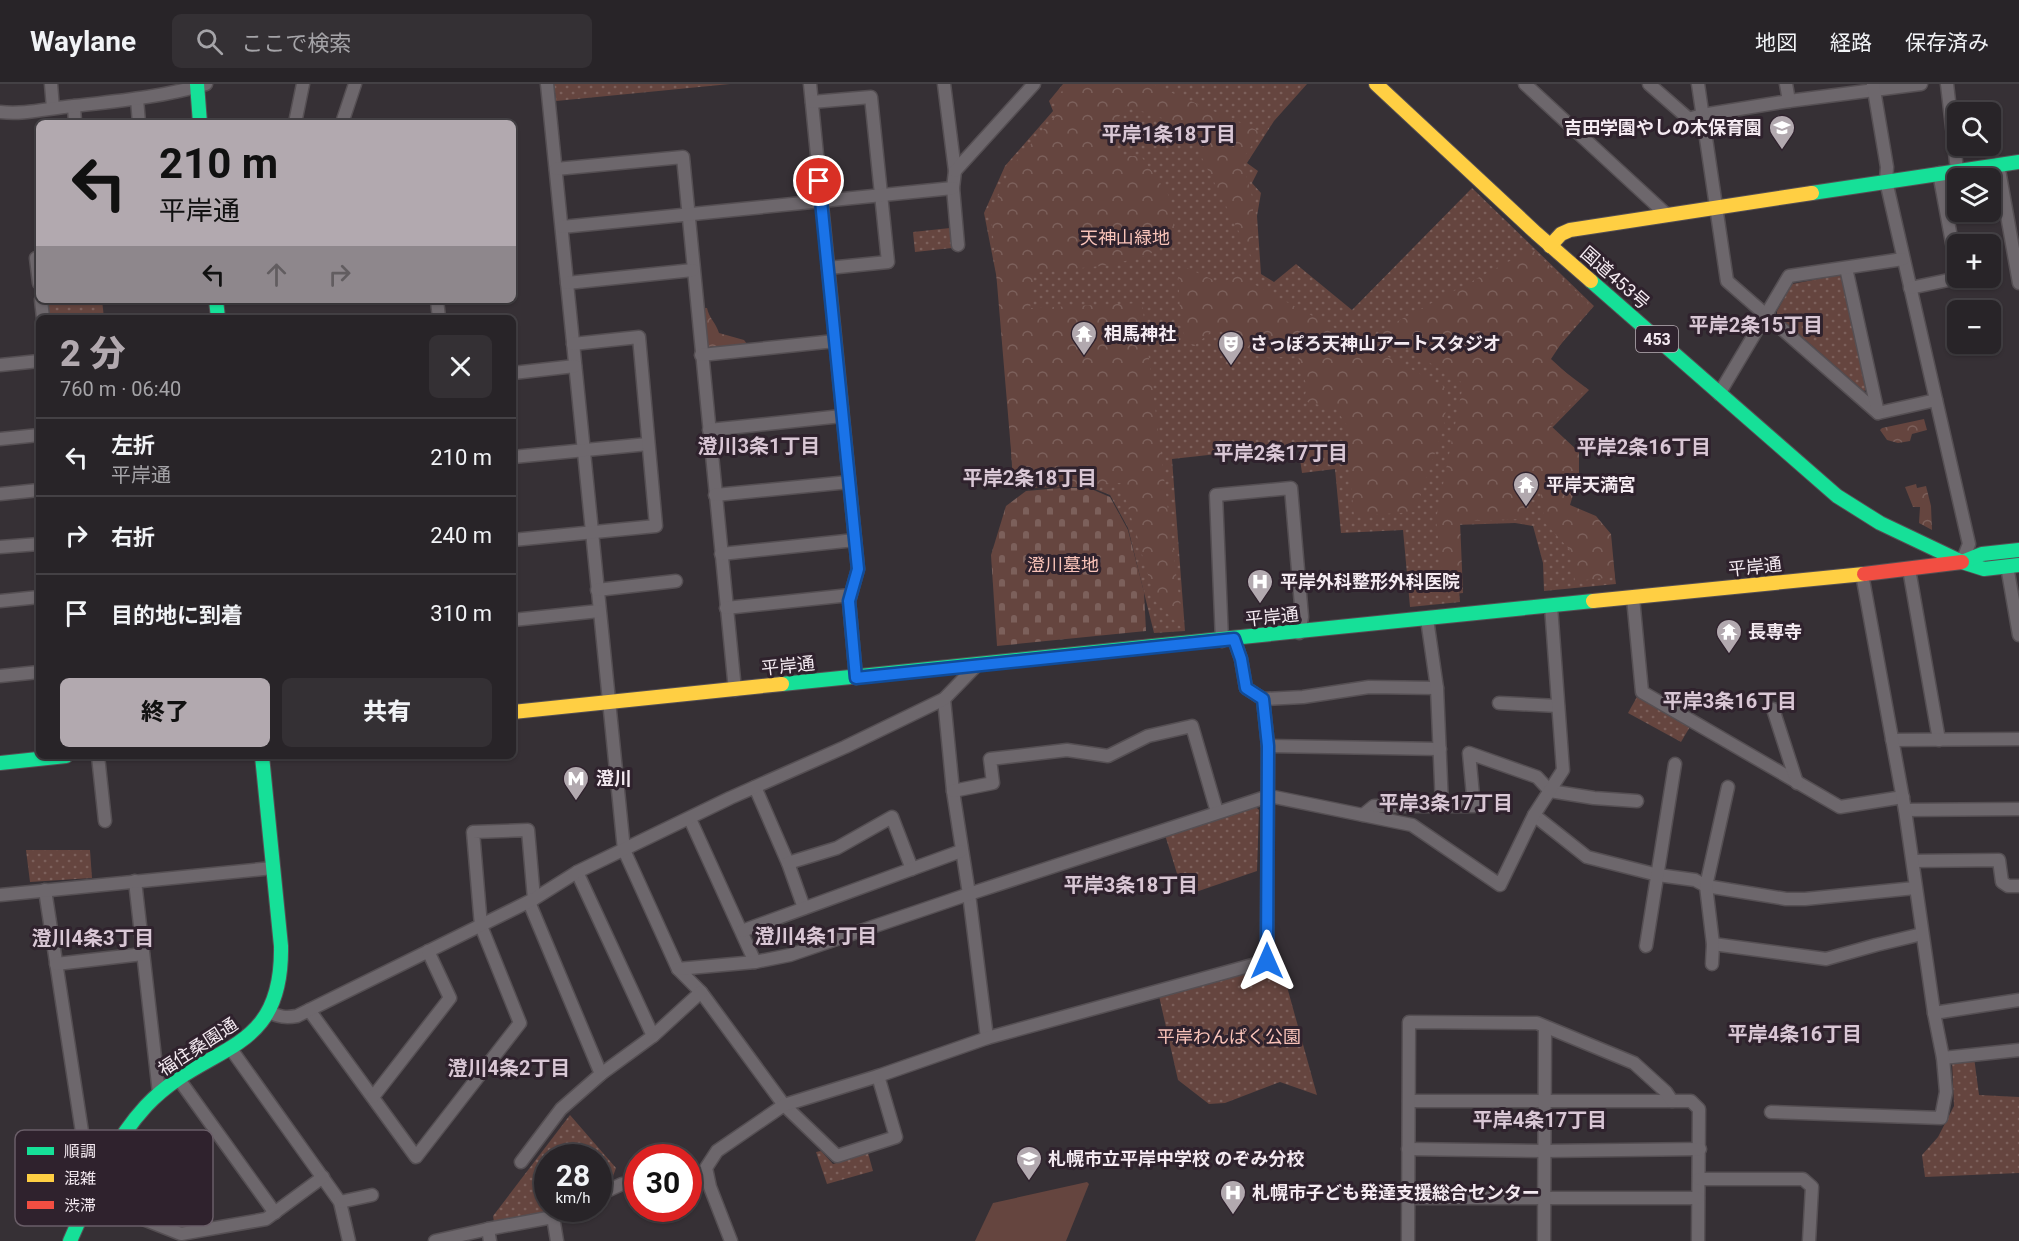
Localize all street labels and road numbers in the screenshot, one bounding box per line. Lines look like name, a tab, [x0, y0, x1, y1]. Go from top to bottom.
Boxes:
street label: 国道453号	[1577, 242, 1654, 313]
road number: 453	[1636, 326, 1678, 352]
street label: 平岸通	[1727, 553, 1783, 580]
street label: 平岸通	[1244, 603, 1300, 630]
street label: 平岸通	[760, 652, 816, 679]
street label: 福住桑園通	[154, 1013, 241, 1080]

